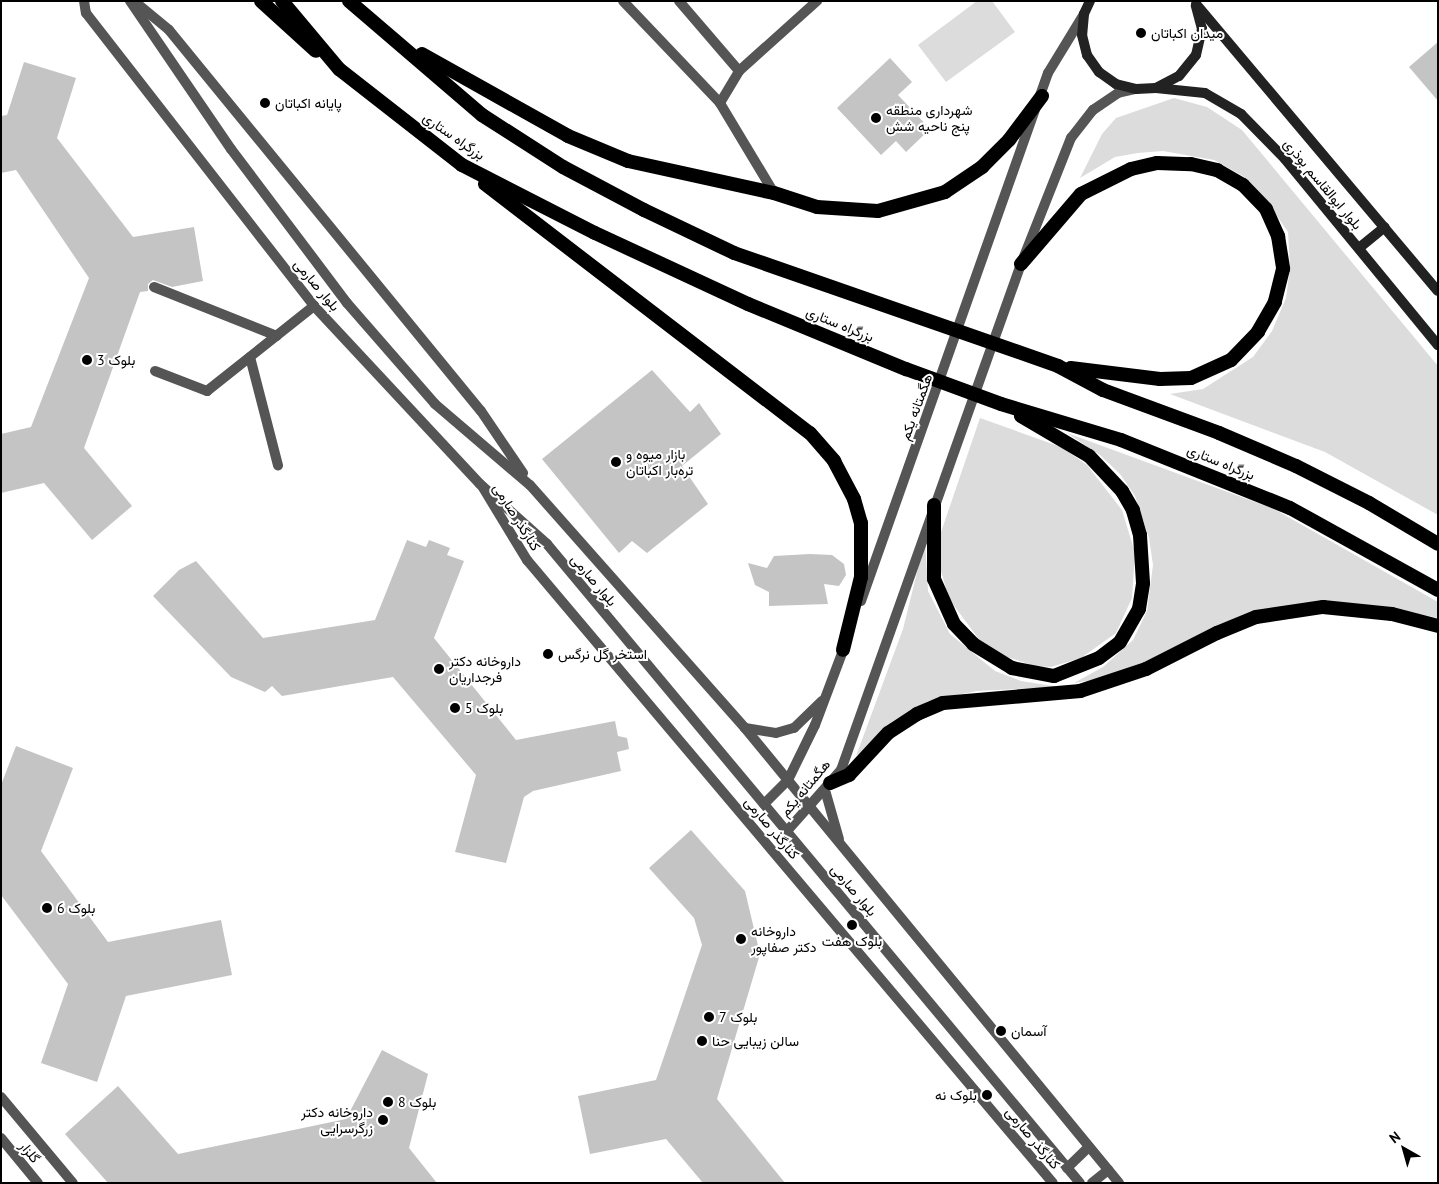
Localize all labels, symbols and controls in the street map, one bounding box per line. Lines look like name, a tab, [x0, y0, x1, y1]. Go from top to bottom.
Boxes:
place label: میدان اکباتان	[1151, 25, 1223, 41]
marker: میدان اکباتان	[1135, 27, 1147, 39]
place label: پایانه اکباتان	[275, 95, 342, 111]
marker: پایانه اکباتان	[259, 97, 271, 109]
place label: شهرداری منطقه پنج ناحیه شش	[886, 102, 973, 134]
street label: بزرگراه ستاری	[420, 109, 488, 163]
marker: شهرداری منطقه پنج ناحیه شش	[870, 112, 882, 124]
street label: بلوار ابوالقاسم بوذری	[1280, 135, 1366, 233]
street label: بلوار صارمی	[290, 256, 344, 314]
street label: بزرگراه ستاری	[804, 303, 876, 345]
place label: بلوک 3	[97, 352, 135, 368]
marker: بلوک 3	[81, 354, 93, 366]
street label: هگمتانه یکم	[896, 372, 936, 442]
street label: بزرگراه ستاری	[1185, 441, 1257, 483]
place label: بازار میوه و تره‌بار اکباتان	[626, 446, 693, 478]
marker: بازار میوه و تره‌بار اکباتان	[610, 456, 622, 468]
street label: کنارگذر صارمی	[490, 480, 544, 554]
street label: بلوار صارمی	[567, 551, 621, 609]
place label: استخر گل نرگس	[558, 646, 647, 662]
marker: استخر گل نرگس	[542, 648, 554, 660]
place label: داروخانه دکتر فرجداریان	[449, 653, 521, 686]
marker: داروخانه دکتر فرجداریان	[433, 663, 445, 675]
place label: بلوک 5	[465, 700, 503, 716]
marker: بلوک 5	[449, 702, 461, 714]
street label: هگمتانه یکم	[776, 756, 834, 820]
street label: کنارگذر صارمی	[741, 793, 803, 863]
street label: بلوار صارمی	[827, 861, 881, 919]
place label: بلوک 6	[57, 900, 95, 916]
marker: بلوک 6	[41, 902, 53, 914]
marker: بلوک هفت	[846, 919, 858, 931]
place label: داروخانه دکتر صفاپور	[751, 923, 816, 956]
marker: داروخانه دکتر صفاپور	[735, 933, 747, 945]
place label: بلوک هفت	[822, 933, 882, 949]
place label: بلوک 7	[719, 1009, 757, 1025]
marker: بلوک 7	[703, 1011, 715, 1023]
place label: آسمان	[1011, 1023, 1046, 1039]
marker: آسمان	[995, 1025, 1007, 1037]
place label: سالن زیبایی حنا	[712, 1033, 799, 1049]
marker: سالن زیبایی حنا	[696, 1035, 708, 1047]
place label: بلوک نه	[935, 1087, 977, 1103]
marker: بلوک نه	[981, 1089, 993, 1101]
place label: بلوک 8	[398, 1094, 436, 1110]
marker: بلوک 8	[382, 1096, 394, 1108]
street label: کنارگذر صارمی	[1002, 1103, 1064, 1173]
place label: داروخانه دکتر زرگرسرایی	[301, 1104, 373, 1136]
marker: داروخانه دکتر زرگرسرایی	[377, 1114, 389, 1126]
north arrow	[1379, 1124, 1429, 1174]
text: N	[1386, 1127, 1404, 1147]
street label: گلزار	[16, 1138, 44, 1166]

